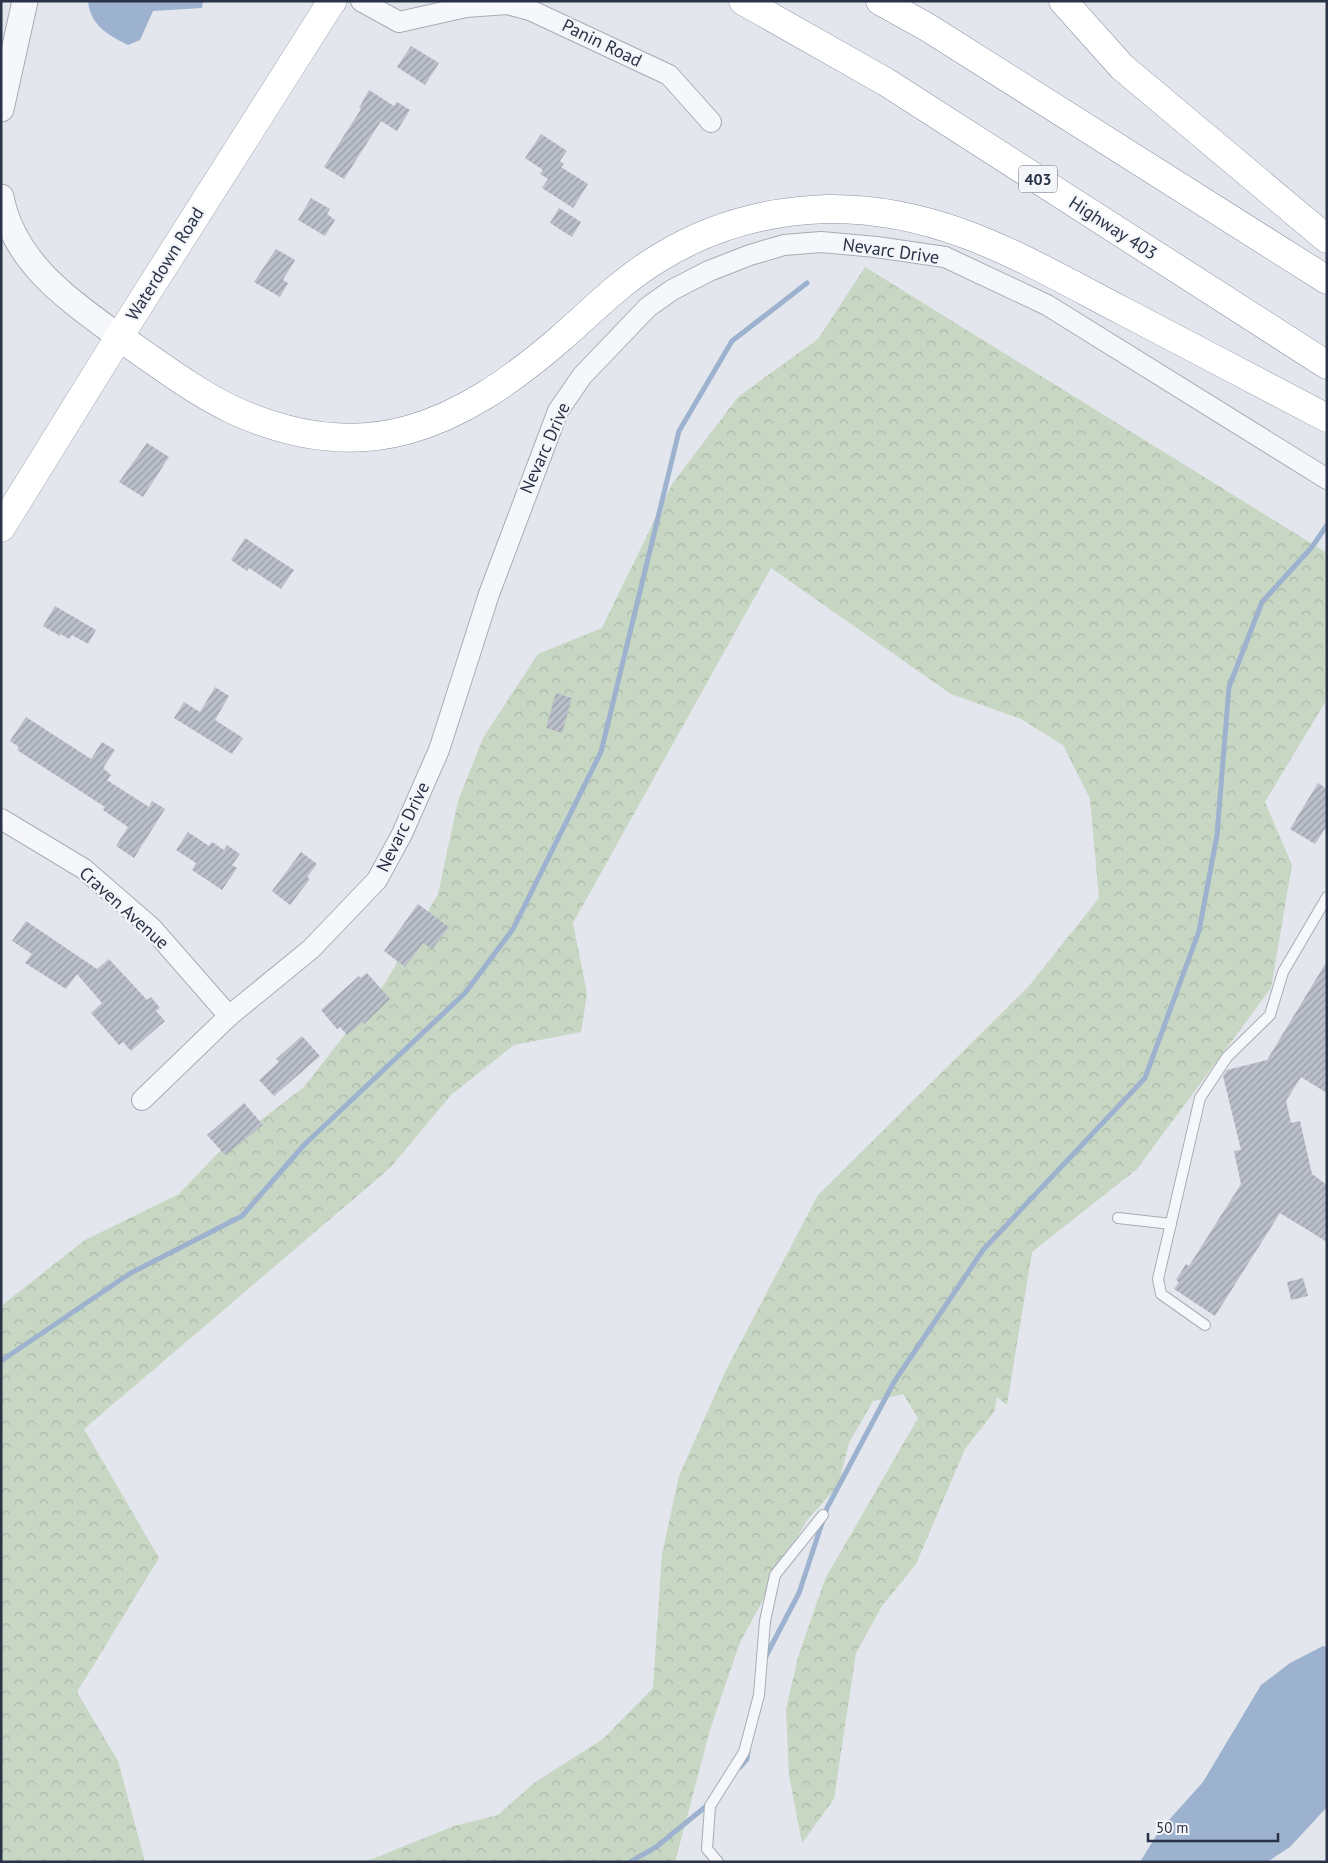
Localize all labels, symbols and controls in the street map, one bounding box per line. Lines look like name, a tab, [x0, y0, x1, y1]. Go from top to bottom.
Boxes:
street label: Panin Road	[559, 13, 646, 72]
road number: 403	[1019, 165, 1057, 192]
street label: Highway 403	[1065, 191, 1162, 265]
street label: Waterdown Road	[121, 203, 209, 325]
street label: Nevarc Drive	[841, 232, 941, 269]
street label: Nevarc Drive	[514, 399, 575, 497]
street label: Nevarc Drive	[371, 778, 434, 876]
street label: Craven Avenue	[75, 861, 174, 954]
scale bar	[1148, 1810, 1278, 1842]
text: 50 m	[1156, 1818, 1189, 1837]

